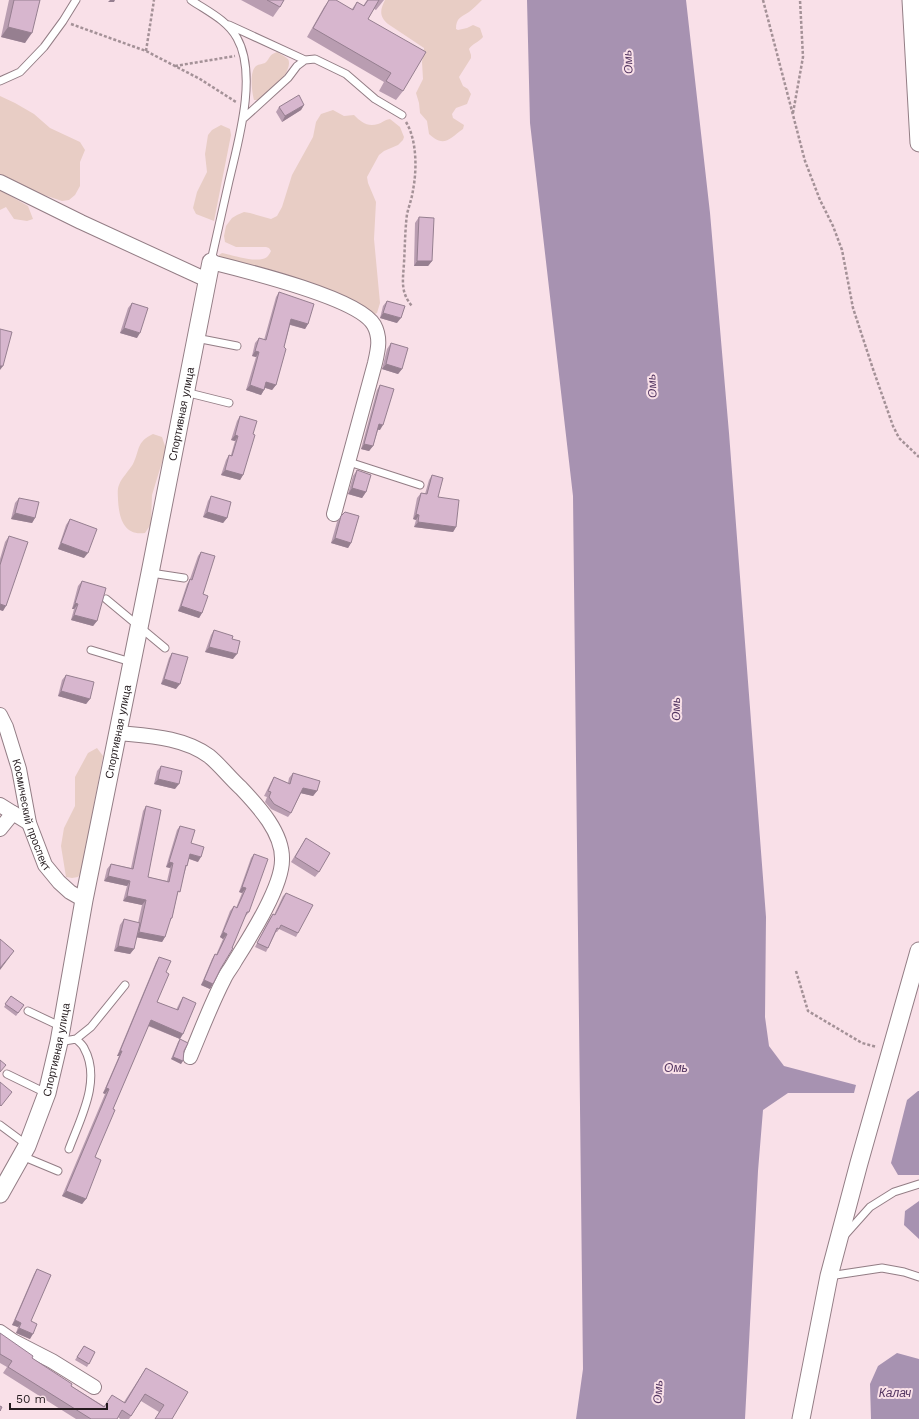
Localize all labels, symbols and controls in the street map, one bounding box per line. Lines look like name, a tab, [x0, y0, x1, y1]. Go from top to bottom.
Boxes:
water label: Омь	[620, 50, 636, 74]
street label: Спортивная улица	[166, 365, 197, 462]
water label: Омь	[644, 374, 660, 398]
street label: Спортивная улица	[103, 683, 134, 780]
water label: Омь	[669, 697, 683, 721]
street label: Космический проспект	[9, 757, 53, 874]
street label: Спортивная улица	[40, 1001, 73, 1098]
water label: Омь	[664, 1061, 688, 1075]
water label: Омь	[651, 1380, 665, 1404]
scale bar	[10, 1385, 107, 1411]
water label: Калач	[879, 1386, 911, 1400]
text: 50 m	[16, 1392, 46, 1406]

